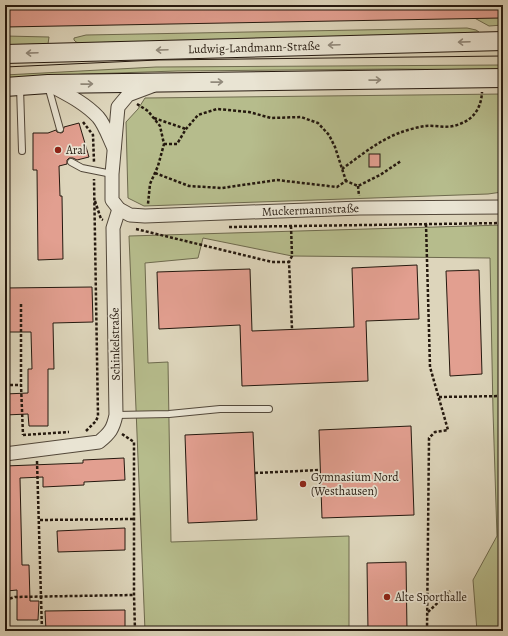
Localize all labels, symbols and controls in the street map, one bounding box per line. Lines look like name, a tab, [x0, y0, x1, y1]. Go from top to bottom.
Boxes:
street label: Ludwig-Landmann-Straße	[188, 38, 320, 57]
one-way arrow	[458, 38, 471, 46]
one-way arrow	[328, 42, 341, 49]
one-way arrow	[156, 46, 169, 54]
one-way arrow	[26, 50, 39, 57]
one-way arrow	[368, 76, 381, 84]
one-way arrow	[210, 78, 223, 86]
one-way arrow	[80, 80, 93, 88]
place label: Aral	[65, 142, 86, 158]
marker: Aral	[53, 145, 63, 155]
street label: Muckermannstraße	[261, 200, 359, 220]
street label: Schinkelstraße	[106, 307, 124, 381]
place label: Gymnasium Nord (Westhausen)	[311, 469, 399, 499]
marker: Gymnasium Nord (Westhausen)	[298, 479, 308, 489]
place label: Alte Sporthalle	[394, 589, 467, 605]
marker: Alte Sporthalle	[382, 592, 392, 602]

